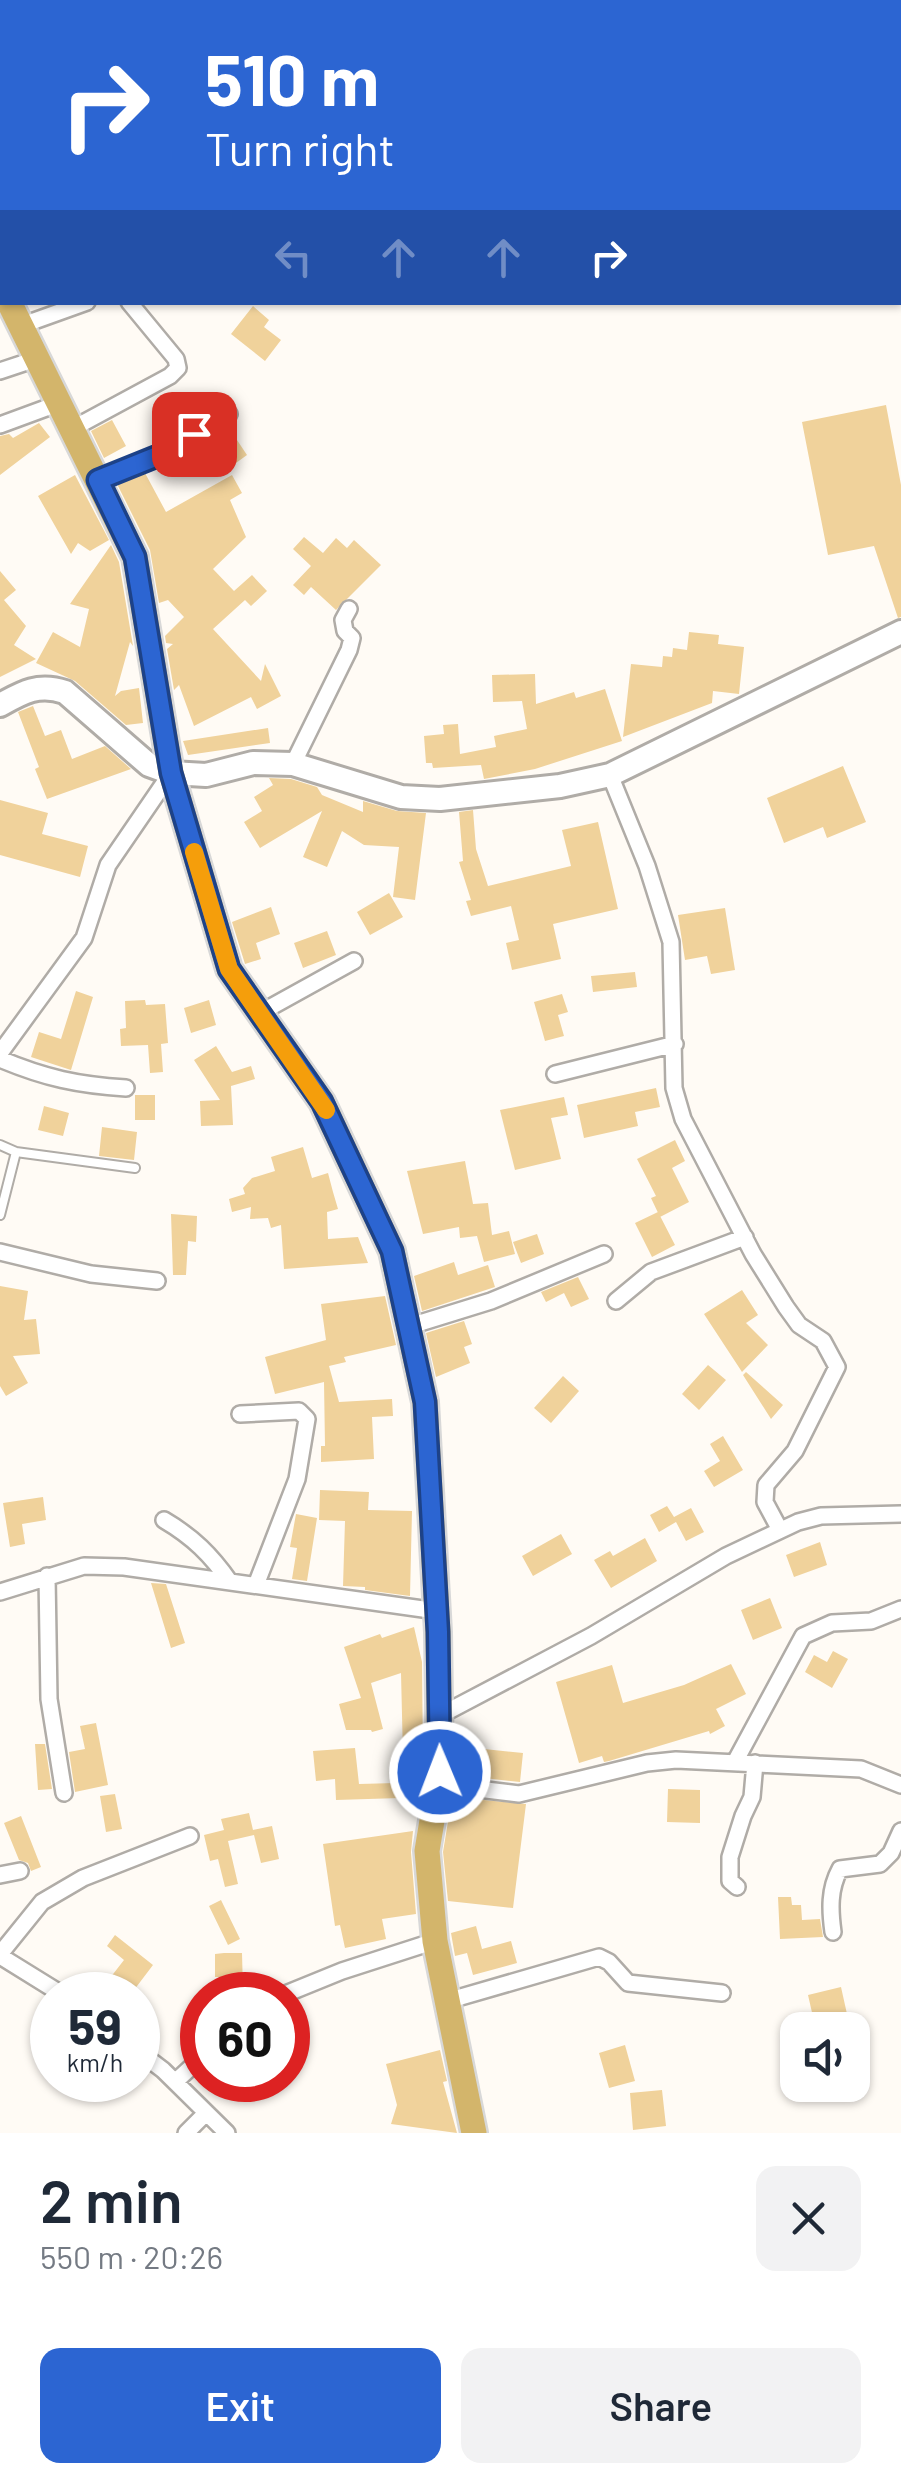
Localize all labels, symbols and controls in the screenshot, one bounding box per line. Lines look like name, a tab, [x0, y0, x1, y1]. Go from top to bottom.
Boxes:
text: 510 m	[205, 36, 379, 120]
icon: right	[40, 40, 170, 170]
text: Turn right	[205, 121, 395, 175]
icon: left	[266, 230, 321, 285]
icon: ahead	[371, 230, 426, 285]
icon: ahead	[476, 230, 531, 285]
icon: right	[581, 230, 636, 285]
pin	[152, 392, 237, 477]
icon: arrive	[167, 407, 222, 462]
position arrow	[388, 1720, 492, 1824]
speed limit sign: 60	[180, 1972, 310, 2102]
text: 59	[68, 1995, 122, 2055]
map controls	[780, 2012, 870, 2102]
button: sound	[780, 2012, 870, 2102]
text: km/h	[67, 2047, 123, 2077]
text: 2 min	[40, 2163, 183, 2235]
button: close	[756, 2166, 861, 2271]
text: 550 m · 20:26	[40, 2237, 223, 2275]
button: Exit	[40, 2348, 441, 2463]
button: Share	[461, 2348, 861, 2463]

